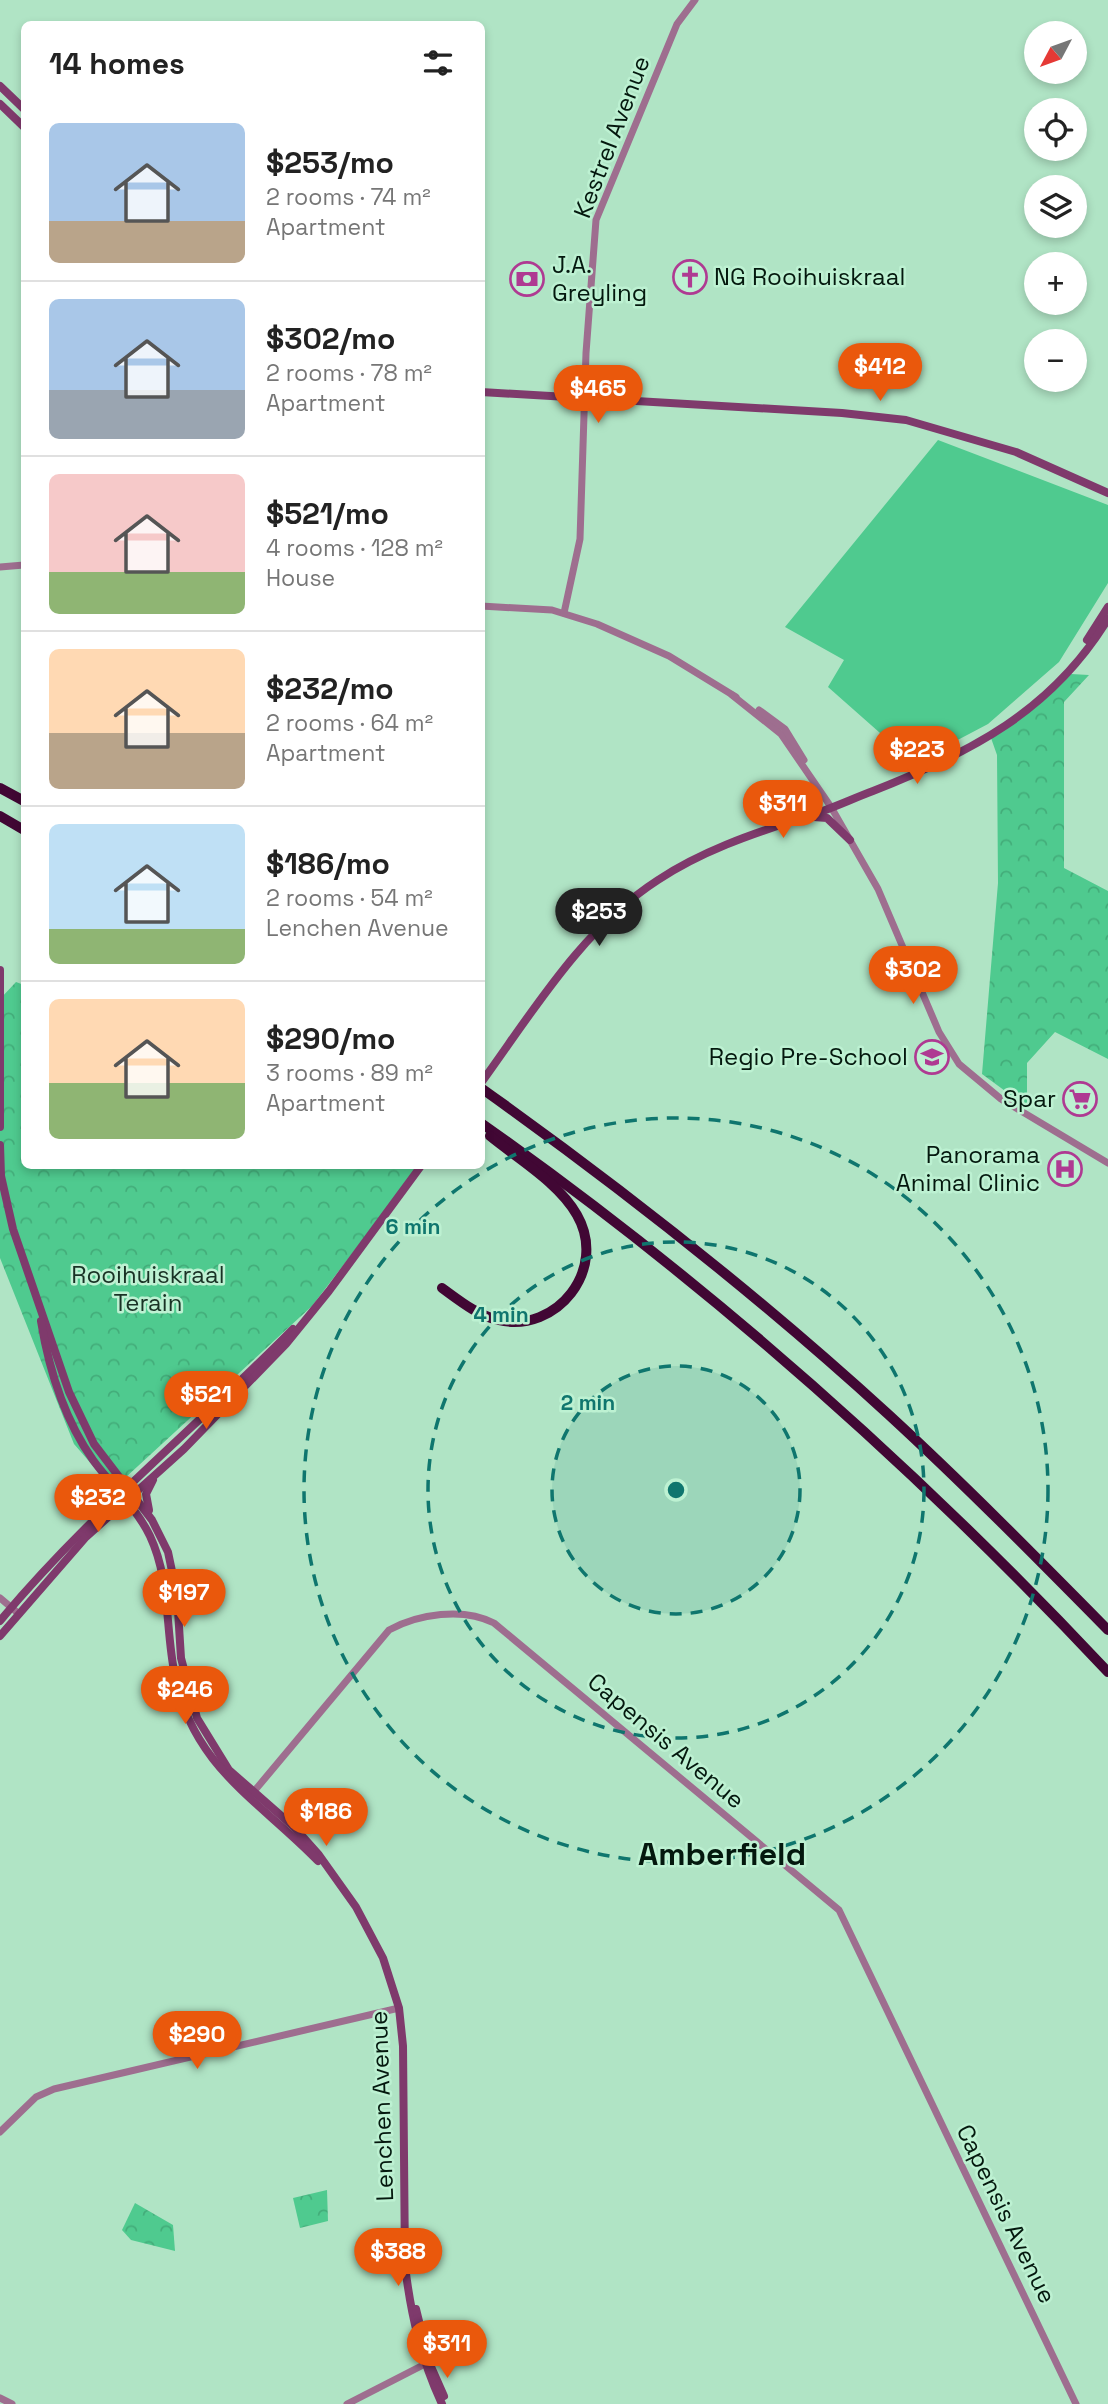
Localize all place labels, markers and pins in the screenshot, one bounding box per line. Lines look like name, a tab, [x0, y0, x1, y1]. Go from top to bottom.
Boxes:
place label: J.A. Greyling	[552, 249, 647, 308]
church icon: NG Rooihuiskraal	[671, 258, 709, 296]
bank icon: J.A. Greyling	[508, 260, 546, 298]
place label: NG Rooihuiskraal	[714, 261, 905, 292]
pin: $412	[839, 344, 921, 403]
pin: $465	[557, 366, 639, 425]
pin: $223	[876, 726, 958, 786]
pin: $311	[742, 780, 824, 840]
pin: $253	[558, 888, 640, 948]
pin: $302	[872, 946, 954, 1006]
school or university icon: Regio Pre-School	[913, 1038, 951, 1076]
place label: Regio Pre-School	[709, 1041, 908, 1072]
supermarket icon: Spar	[1061, 1080, 1099, 1118]
place label: Spar	[1003, 1083, 1056, 1114]
place label: Panorama Animal Clinic	[896, 1139, 1040, 1198]
hospital icon: Panorama Animal Clinic	[1046, 1150, 1084, 1188]
pin: $521	[165, 1372, 247, 1431]
pin: $232	[57, 1474, 139, 1534]
centre of rings	[664, 1478, 688, 1502]
pin: $197	[143, 1570, 225, 1629]
pin: $246	[144, 1666, 226, 1726]
pin: $186	[285, 1788, 367, 1848]
pin: $290	[156, 2011, 238, 2071]
pin: $388	[357, 2228, 439, 2288]
pin: $311	[406, 2320, 488, 2380]

